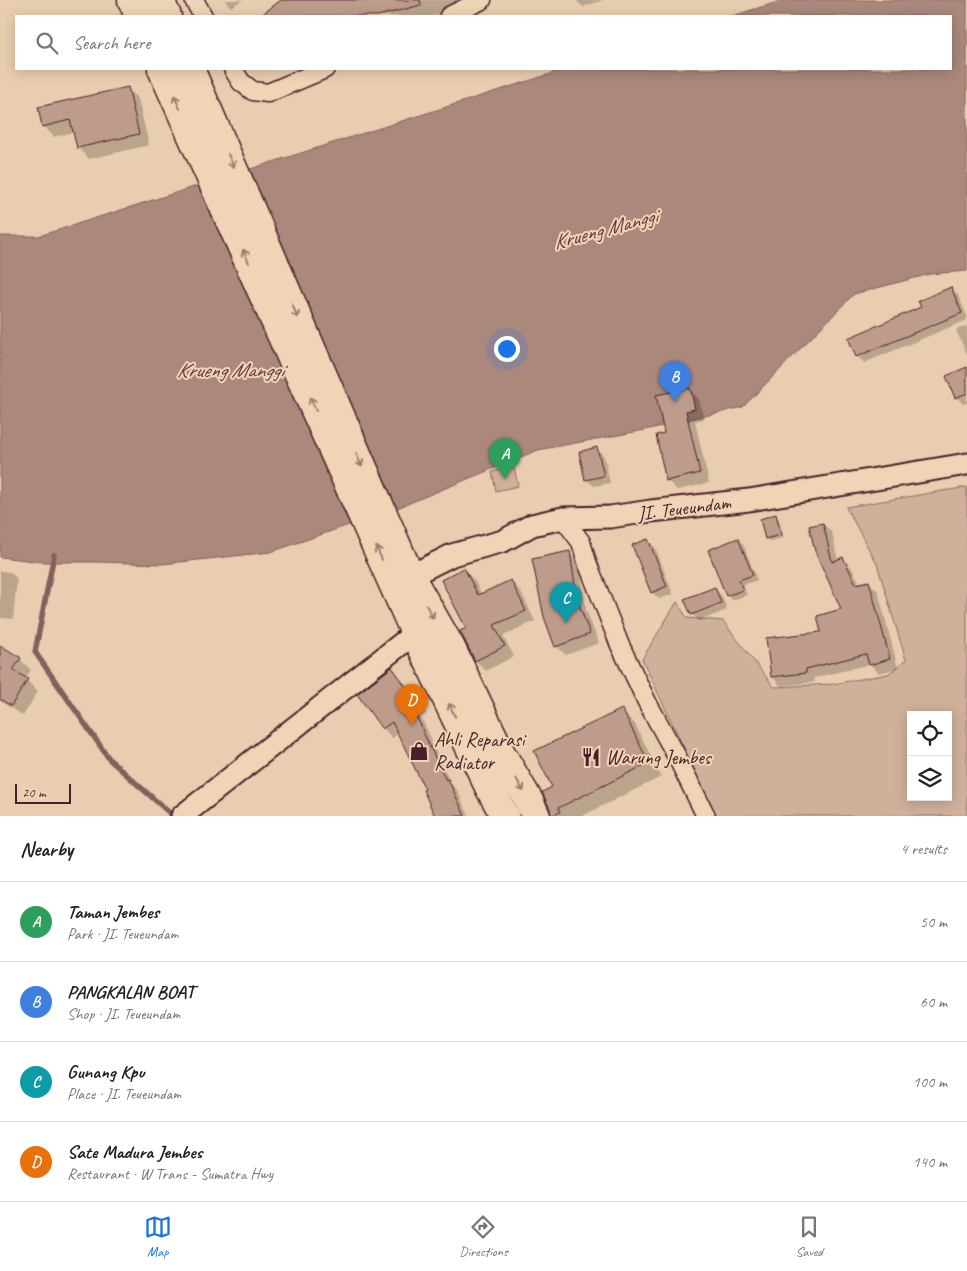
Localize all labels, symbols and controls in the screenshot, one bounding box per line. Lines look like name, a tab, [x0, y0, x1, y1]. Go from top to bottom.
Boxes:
search box	[15, 15, 952, 70]
icon: search	[33, 29, 61, 57]
text: Search here	[73, 31, 150, 55]
one-way arrow	[172, 95, 182, 110]
one-way arrow	[226, 153, 236, 168]
water label: Krueng Manggi	[550, 201, 665, 255]
one-way arrow	[241, 249, 251, 264]
one-way arrow	[291, 303, 300, 318]
your location	[494, 336, 520, 362]
water label: Krueng Manggi	[177, 357, 288, 383]
pin: B	[659, 361, 691, 402]
one-way arrow	[307, 397, 317, 412]
pin: A	[489, 438, 521, 479]
one-way arrow	[355, 452, 365, 467]
street label: JI. Teueundam	[635, 490, 733, 526]
one-way arrow	[374, 546, 384, 561]
pin: C	[550, 582, 582, 623]
one-way arrow	[426, 605, 436, 619]
pin: D	[396, 684, 428, 725]
one-way arrow	[447, 702, 457, 717]
map controls	[907, 711, 952, 801]
button: locate	[907, 711, 952, 756]
place label: Ahli Reparasi Radiator	[434, 727, 527, 775]
shop icon: Ahli Reparasi Radiator	[408, 740, 430, 762]
place label: Warung Jembes	[606, 745, 713, 770]
restaurant icon: Warung Jembes	[580, 746, 602, 768]
button: layers	[907, 756, 952, 801]
one-way arrow	[515, 778, 525, 793]
scale bar	[15, 781, 71, 804]
text: 20 m	[22, 784, 46, 801]
text: Nearby	[20, 836, 73, 862]
text: 4 results	[900, 839, 947, 859]
text: Taman Jembes	[67, 900, 159, 924]
text: A	[32, 912, 40, 932]
text: 50 m	[920, 912, 947, 932]
text: Park · JI. Teueundam	[67, 924, 178, 944]
text: PANGKALAN BOAT	[67, 980, 194, 1004]
text: B	[32, 992, 40, 1012]
text: 60 m	[920, 992, 947, 1012]
text: Shop · JI. Teueundam	[67, 1004, 180, 1024]
text: Gunang Kpu	[67, 1060, 144, 1084]
text: C	[32, 1072, 40, 1092]
text: 100 m	[913, 1072, 947, 1092]
text: Place · JI. Teueundam	[67, 1084, 181, 1104]
text: Sate Madura Jembes	[67, 1140, 202, 1164]
text: D	[31, 1152, 41, 1172]
text: 140 m	[913, 1152, 947, 1172]
text: Restaurant · W Trans - Sumatra Hwy	[67, 1164, 273, 1184]
tab: Map	[144, 1213, 172, 1260]
tab: Directions	[459, 1213, 508, 1260]
tab: Saved	[795, 1213, 823, 1260]

